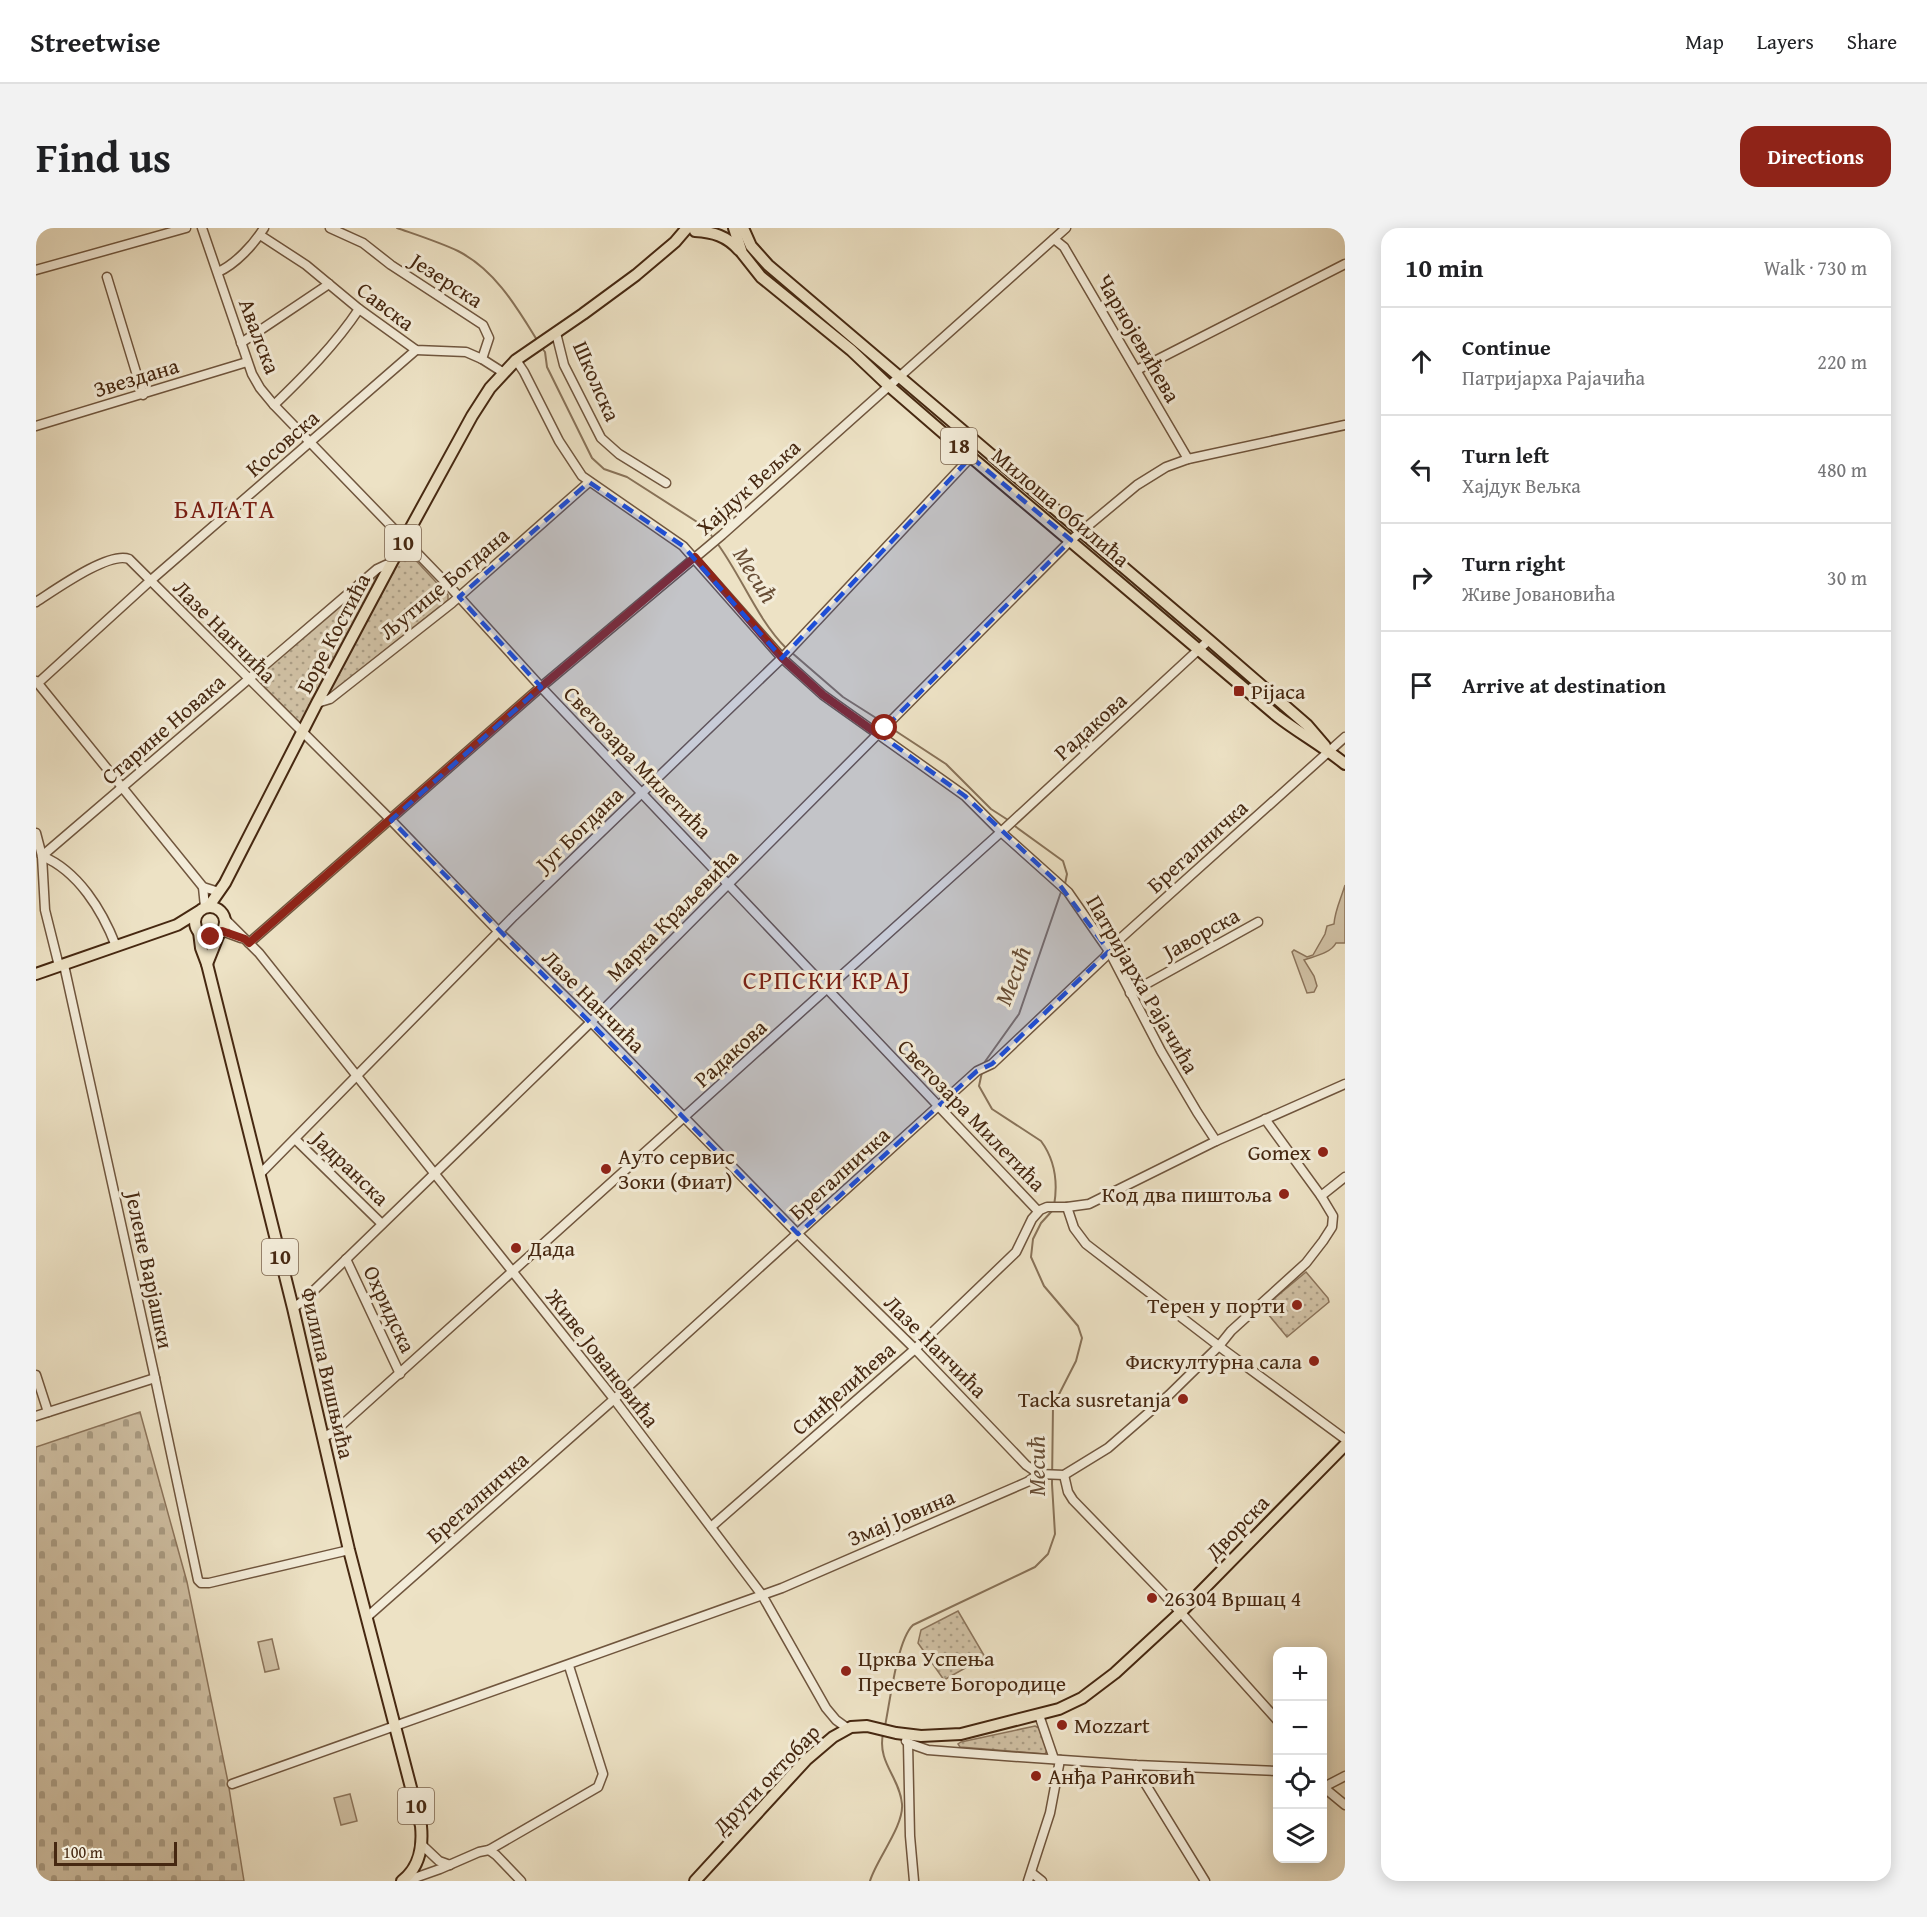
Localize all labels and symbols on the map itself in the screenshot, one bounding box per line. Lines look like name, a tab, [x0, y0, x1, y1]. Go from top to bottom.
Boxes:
street label: Језерска	[402, 243, 490, 316]
street label: Чарнојевићева	[1089, 268, 1189, 409]
street label: Савска	[350, 274, 422, 339]
street label: Авалска	[231, 294, 289, 379]
street label: Школска	[565, 336, 629, 427]
street label: Звездана	[89, 349, 183, 405]
street label: Косовска	[238, 402, 326, 484]
road number: 18	[941, 428, 977, 464]
street label: Хајдук Вељка	[689, 431, 808, 543]
street label: Милоша Обилића	[985, 440, 1137, 575]
district label: БАЛАТА	[174, 489, 276, 528]
street label: Љутице Богдана	[372, 519, 516, 647]
road number: 10	[385, 525, 421, 561]
water label: Месић	[724, 540, 786, 610]
street label: Боре Костића	[288, 567, 378, 699]
street label: Лазе Нанчића	[166, 572, 284, 690]
street label: Старине Новака	[94, 666, 232, 792]
place label: Pijaca	[1251, 675, 1306, 707]
street label: Светозара Милетића	[557, 678, 720, 846]
street label: Радакова	[1046, 684, 1134, 768]
marker: Pijaca	[1232, 684, 1246, 698]
route start	[871, 714, 897, 740]
street label: Југ Богдана	[526, 779, 630, 881]
street label: Брегалничка	[1139, 792, 1255, 900]
street label: Марка Краљевића	[599, 841, 746, 988]
street label: Патријарха Рајачића	[1079, 889, 1207, 1080]
street label: Јаворска	[1154, 899, 1245, 969]
route end	[197, 923, 223, 949]
water label: Месић	[985, 941, 1040, 1010]
street label: Лазе Нанчића	[535, 942, 653, 1060]
district label: СРПСКИ КРАЈ	[743, 960, 911, 999]
street label: Радакова	[686, 1011, 774, 1095]
street label: Светозара Милетића	[891, 1031, 1054, 1199]
street label: Брегалничка	[781, 1119, 897, 1227]
street label: Јадранска	[303, 1121, 397, 1213]
place label: Gomex	[1248, 1136, 1312, 1168]
place label: Ауто сервис Зоки (Фиат)	[618, 1140, 735, 1197]
marker: Gomex	[1316, 1145, 1330, 1159]
marker: Ауто сервис Зоки (Фиат)	[599, 1162, 613, 1176]
place label: Код два пиштоља	[1102, 1178, 1273, 1210]
street label: Јелене Варјашки	[117, 1185, 182, 1352]
marker: Код два пиштоља	[1277, 1187, 1291, 1201]
place label: Дада	[527, 1232, 575, 1264]
road number: 10	[262, 1239, 298, 1275]
marker: Дада	[509, 1241, 523, 1255]
street label: Охридска	[356, 1260, 424, 1358]
street label: Живе Јовановића	[538, 1281, 668, 1435]
street label: Филипа Вишњића	[293, 1284, 363, 1462]
street label: Лазе Нанчића	[877, 1287, 995, 1405]
place label: Терен у порти	[1147, 1289, 1285, 1321]
marker: Терен у порти	[1290, 1298, 1304, 1312]
street label: Синђелићева	[784, 1333, 903, 1442]
place label: Фискултурна сала	[1125, 1345, 1303, 1377]
marker: Фискултурна сала	[1307, 1354, 1321, 1368]
place label: Tacka susretanja	[1018, 1383, 1172, 1415]
marker: Tacka susretanja	[1176, 1392, 1190, 1406]
water label: Месић	[1019, 1436, 1054, 1496]
street label: Брегалничка	[419, 1443, 535, 1550]
street label: Змај Јовина	[842, 1480, 960, 1554]
street label: Дворска	[1197, 1487, 1277, 1567]
place label: 26304 Вршац 4	[1164, 1582, 1301, 1614]
marker: 26304 Вршац 4	[1145, 1591, 1159, 1605]
place label: Црква Успења Пресвете Богородице	[858, 1642, 1066, 1699]
marker: Црква Успења Пресвете Богородице	[839, 1664, 853, 1678]
place label: Mozzart	[1074, 1709, 1150, 1741]
street label: Други октобар	[704, 1717, 827, 1842]
marker: Mozzart	[1055, 1718, 1069, 1732]
place label: Анђа Ранковић	[1048, 1760, 1196, 1792]
marker: Анђа Ранковић	[1029, 1769, 1043, 1783]
road number: 10	[398, 1788, 434, 1824]
scale bar	[54, 1839, 177, 1866]

